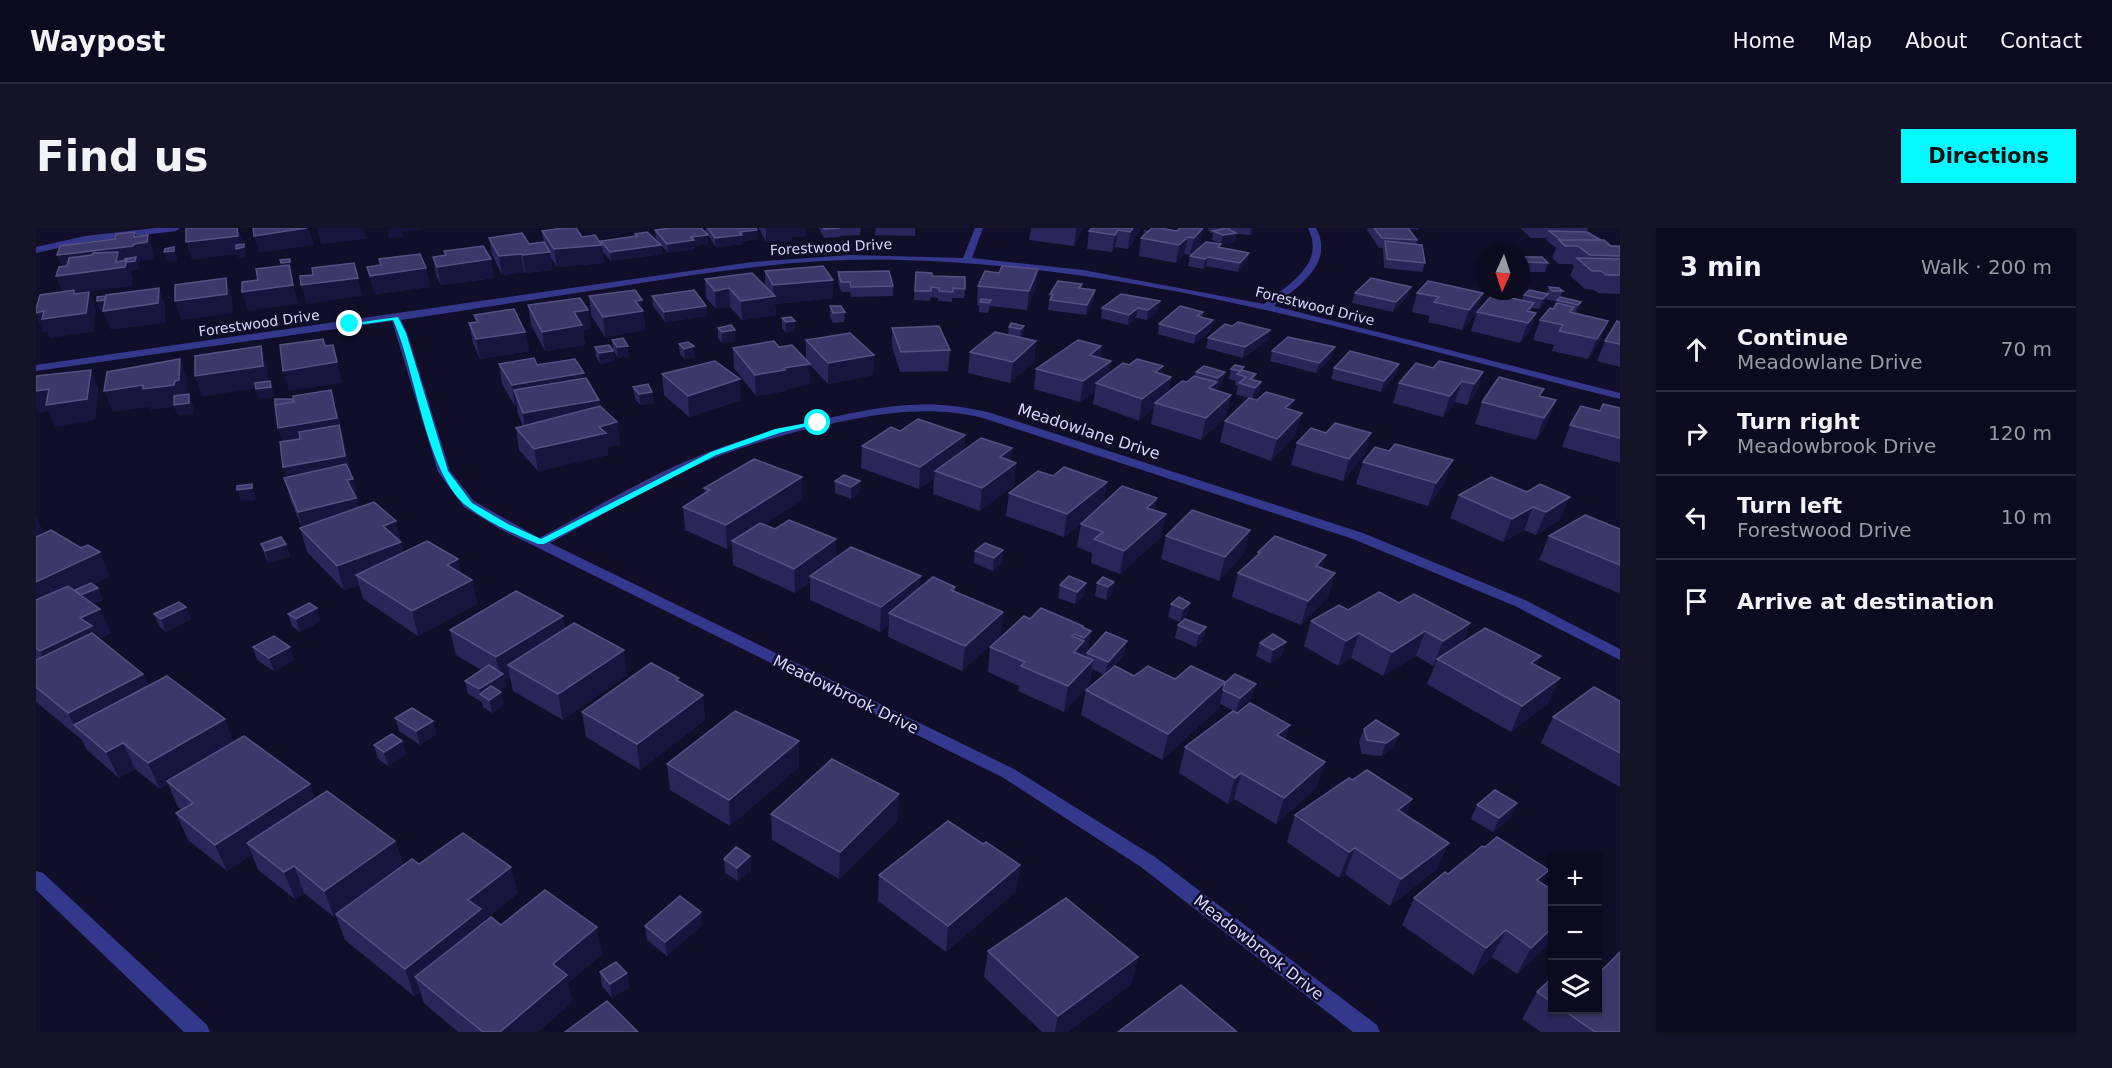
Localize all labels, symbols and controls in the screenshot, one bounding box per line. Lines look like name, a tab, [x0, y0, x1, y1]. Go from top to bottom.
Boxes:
text: Waypost	[30, 25, 166, 58]
text: Home	[1733, 29, 1795, 53]
text: Map	[1828, 29, 1872, 53]
text: About	[1905, 29, 1967, 53]
text: Contact	[2000, 29, 2082, 53]
button: Directions	[1901, 129, 2076, 183]
text: Find us	[36, 132, 209, 181]
street label: Forestwood Drive	[770, 236, 892, 258]
north arrow	[1476, 246, 1530, 300]
text: 3 min	[1680, 252, 1762, 282]
text: Walk · 200 m	[1921, 255, 2052, 279]
street label: Forestwood Drive	[1254, 283, 1376, 329]
street label: Forestwood Drive	[197, 307, 321, 339]
route end	[336, 310, 362, 336]
text: Continue	[1737, 325, 1848, 350]
icon: ahead	[1680, 333, 1713, 366]
text: 70 m	[2001, 337, 2052, 361]
text: Meadowlane Drive	[1737, 350, 1923, 374]
street label: Meadowlane Drive	[1015, 400, 1162, 463]
route start	[804, 409, 830, 435]
text: Turn right	[1737, 409, 1860, 434]
icon: right	[1680, 417, 1713, 450]
text: 120 m	[1988, 421, 2052, 445]
text: Meadowbrook Drive	[1737, 434, 1936, 458]
text: Turn left	[1737, 493, 1842, 518]
icon: left	[1680, 501, 1713, 534]
text: 10 m	[2001, 505, 2052, 529]
text: Forestwood Drive	[1737, 518, 1912, 542]
icon: arrive	[1680, 585, 1713, 618]
text: Arrive at destination	[1737, 589, 1994, 614]
street label: Meadowbrook Drive	[770, 651, 922, 738]
map controls	[1548, 852, 1602, 1014]
button: +	[1548, 852, 1602, 906]
street label: Meadowbrook Drive	[1190, 891, 1327, 1004]
button: −	[1548, 906, 1602, 960]
button: layers	[1548, 960, 1602, 1014]

